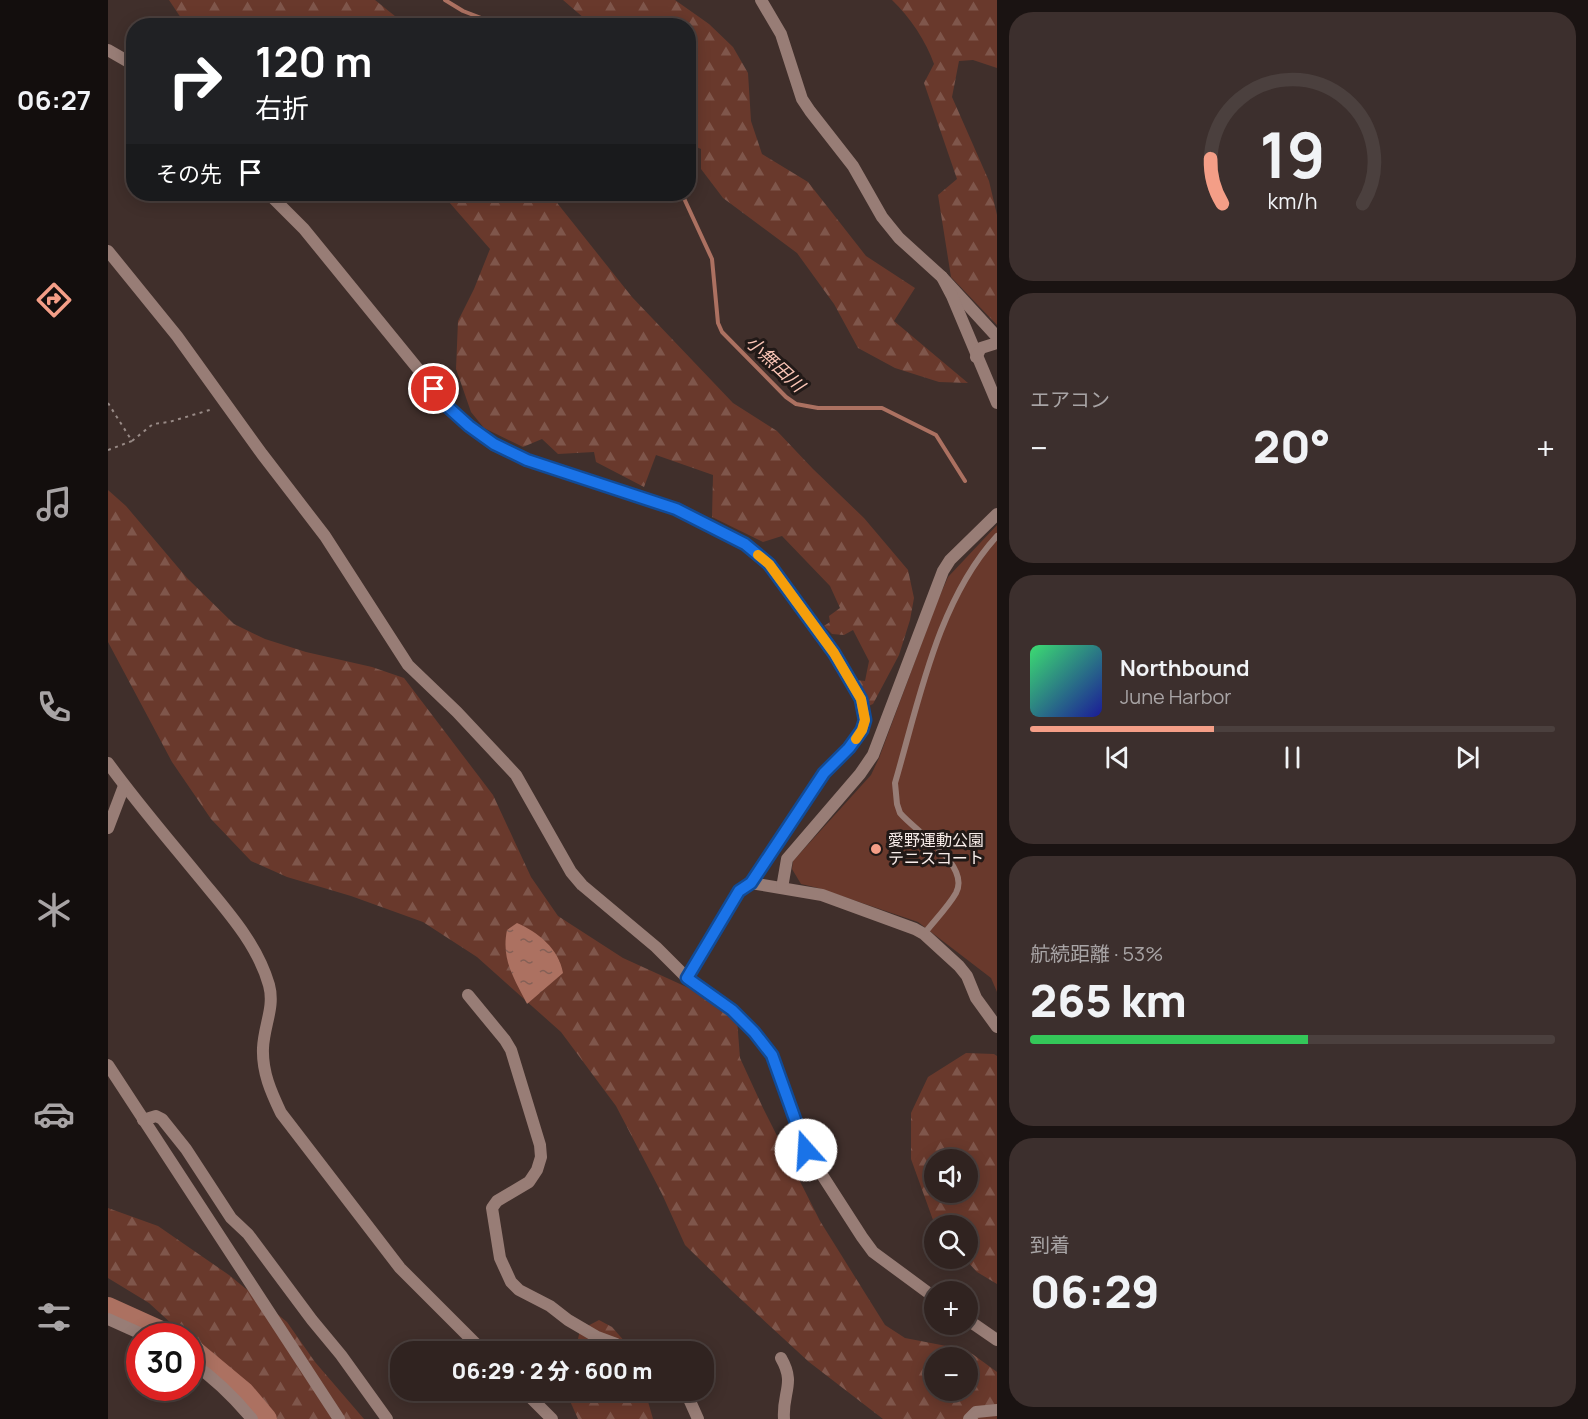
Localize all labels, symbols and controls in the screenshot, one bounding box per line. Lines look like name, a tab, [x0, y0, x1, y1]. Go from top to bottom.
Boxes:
text: 120 m	[255, 32, 372, 90]
icon: right	[156, 42, 234, 120]
text: 06:27	[17, 81, 91, 118]
text: 右折	[255, 89, 309, 126]
text: 19	[1259, 111, 1326, 197]
icon: arrive	[234, 156, 267, 189]
text: その先	[156, 159, 222, 189]
text: km/h	[1268, 186, 1317, 215]
icon: directions	[33, 279, 75, 321]
water label: 小無田川	[741, 330, 812, 398]
pin	[408, 363, 459, 414]
icon: arrive	[417, 372, 450, 405]
text: エアコン	[1030, 386, 1110, 413]
text: 20°	[1253, 415, 1331, 477]
text: −	[1030, 425, 1048, 470]
text: +	[1536, 425, 1555, 470]
icon: music	[33, 483, 75, 525]
text: Northbound	[1120, 653, 1250, 683]
text: June Harbor	[1120, 683, 1232, 710]
icon: phone	[33, 686, 75, 728]
icon: previous	[1101, 741, 1134, 774]
icon: pause	[1276, 741, 1309, 774]
icon: next	[1451, 741, 1484, 774]
place label: 愛野運動公園 テニスコート	[888, 829, 984, 869]
marker: 愛野運動公園 テニスコート	[869, 842, 883, 856]
icon: climate	[33, 889, 75, 931]
text: 航続距離 · 53%	[1030, 940, 1163, 967]
text: 265 km	[1030, 969, 1187, 1031]
icon: car	[33, 1093, 75, 1135]
position arrow	[774, 1118, 838, 1182]
map controls	[924, 1149, 978, 1401]
button: sound	[924, 1149, 978, 1203]
button: search	[924, 1215, 978, 1269]
text: 到着	[1030, 1231, 1070, 1258]
text: 06:29	[1030, 1260, 1160, 1322]
button: +	[924, 1281, 978, 1335]
icon: filters	[33, 1296, 75, 1338]
speed limit sign: 30	[126, 1323, 204, 1401]
button: −	[924, 1347, 978, 1401]
text: 06:29 · 2 分 · 600 m	[452, 1356, 652, 1386]

